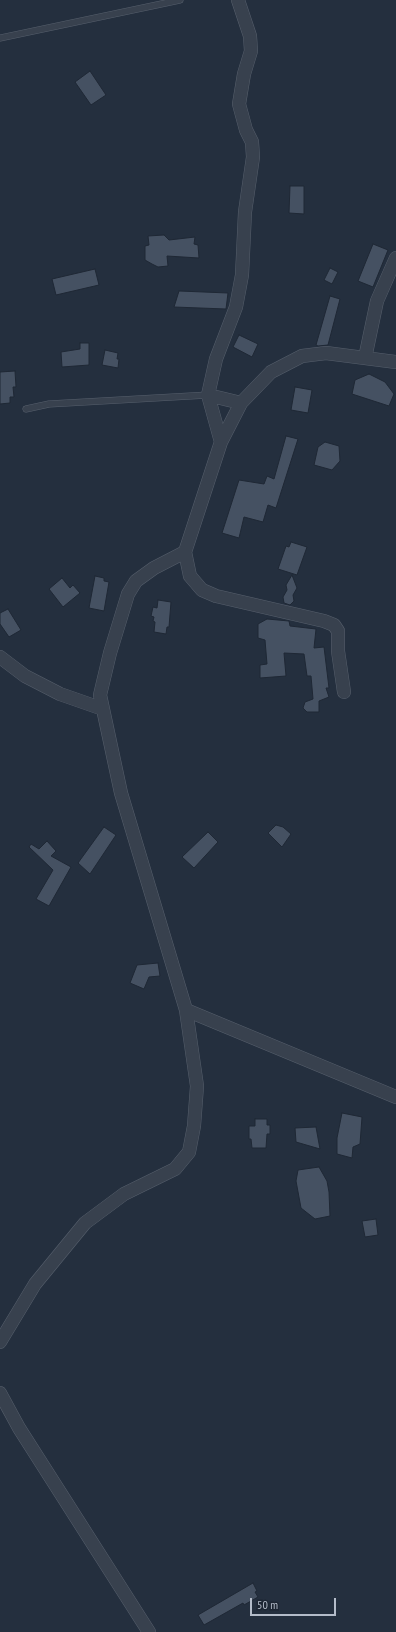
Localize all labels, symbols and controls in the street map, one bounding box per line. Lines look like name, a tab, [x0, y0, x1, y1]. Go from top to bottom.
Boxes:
scale bar	[252, 1590, 338, 1616]
text: 50 m	[257, 1597, 278, 1612]

